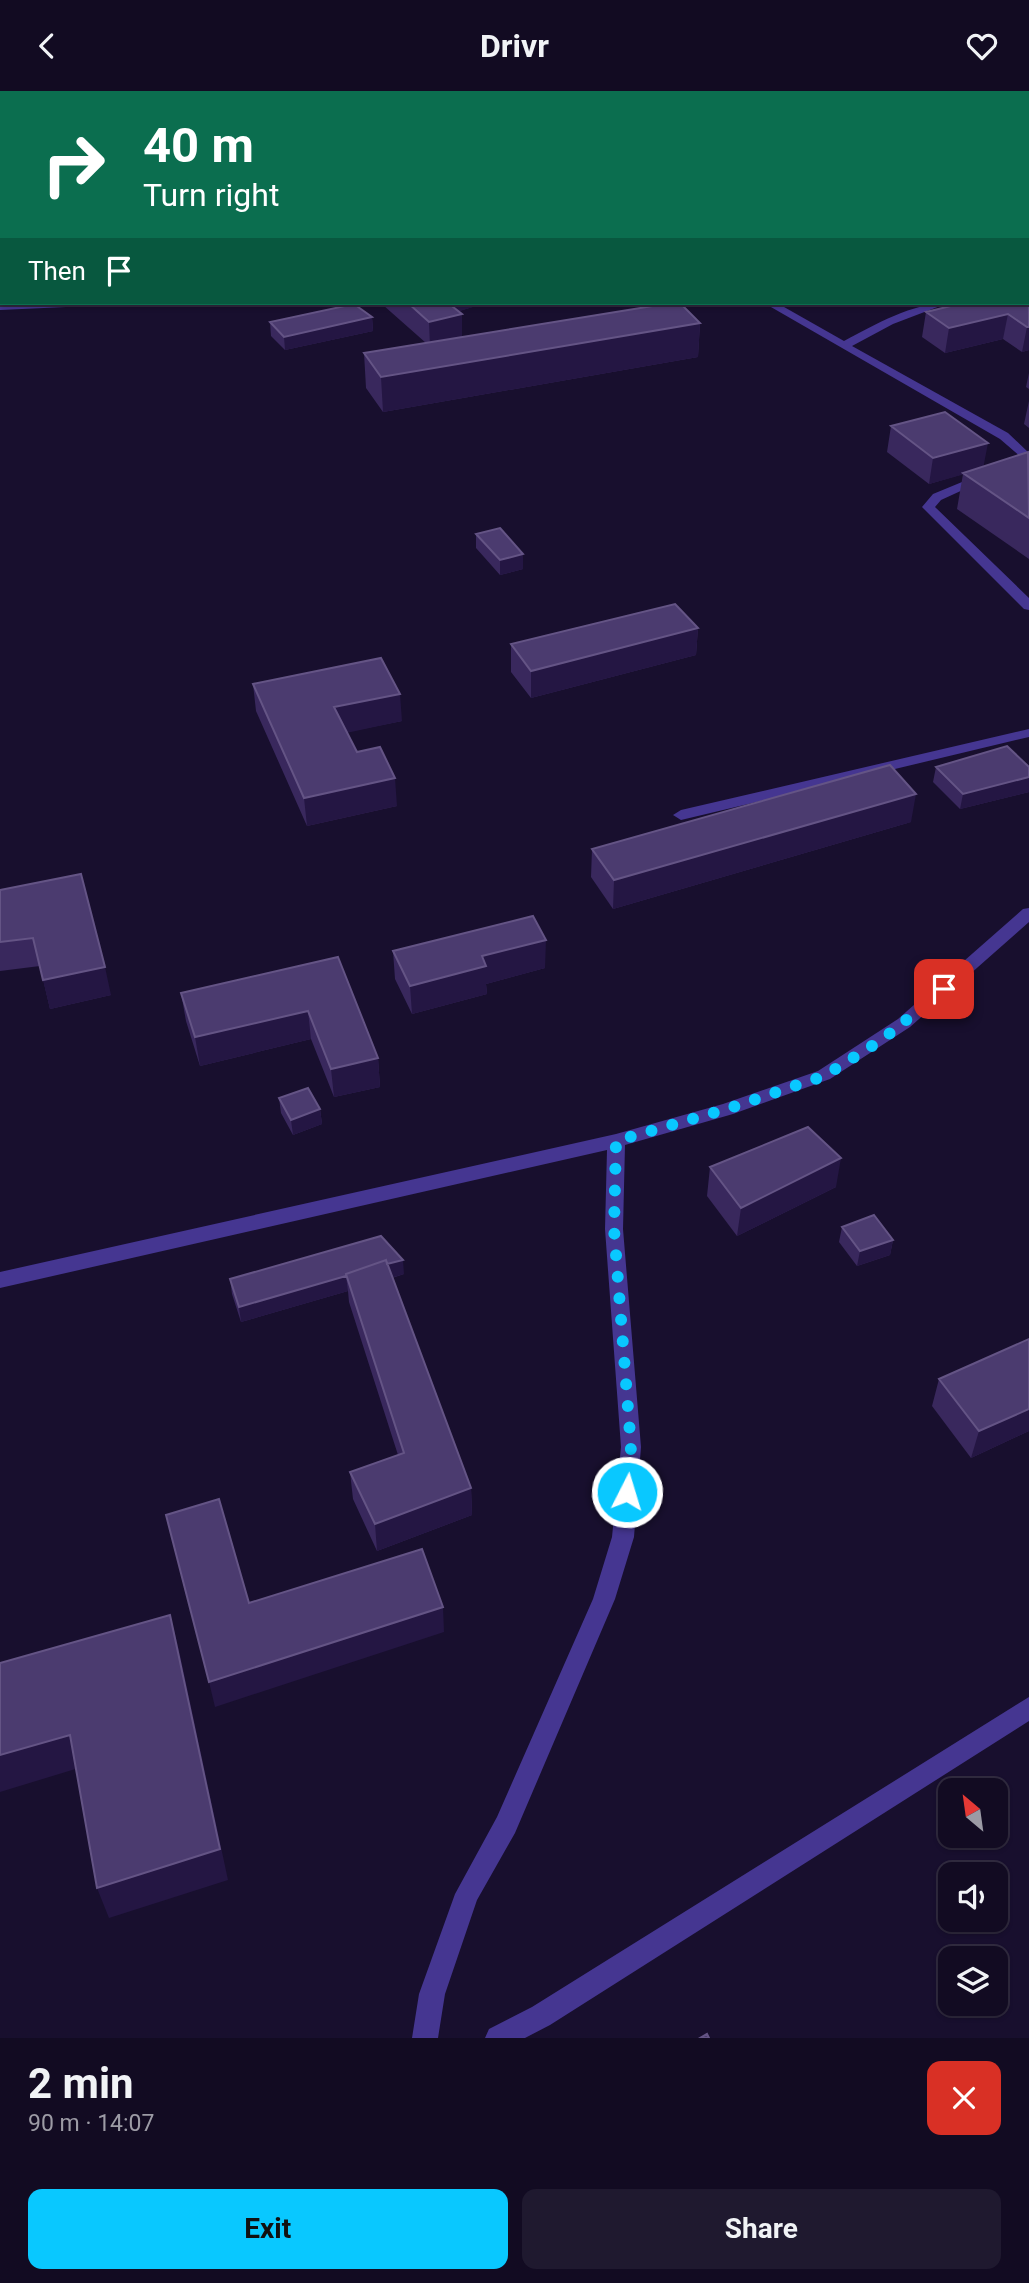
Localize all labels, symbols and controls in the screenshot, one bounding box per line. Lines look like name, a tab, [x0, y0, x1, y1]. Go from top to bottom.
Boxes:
icon: back	[28, 27, 66, 65]
text: Drivr	[480, 27, 549, 65]
icon: heart	[963, 27, 1001, 65]
text: 40 m	[143, 117, 254, 174]
icon: right	[28, 119, 119, 210]
text: Turn right	[143, 176, 279, 214]
icon: arrive	[100, 252, 138, 290]
text: Then	[28, 256, 86, 286]
pin	[914, 959, 974, 1019]
icon: arrive	[925, 970, 963, 1008]
position arrow	[590, 1455, 664, 1529]
north arrow	[938, 1778, 1008, 1848]
map controls	[938, 1778, 1008, 2016]
button: sound	[938, 1862, 1008, 1932]
button: layers	[938, 1946, 1008, 2016]
text: 2 min	[28, 2059, 134, 2108]
button: close	[927, 2061, 1001, 2135]
text: 90 m · 14:07	[28, 2110, 154, 2137]
button: Exit	[28, 2189, 508, 2269]
button: Share	[522, 2189, 1001, 2269]

